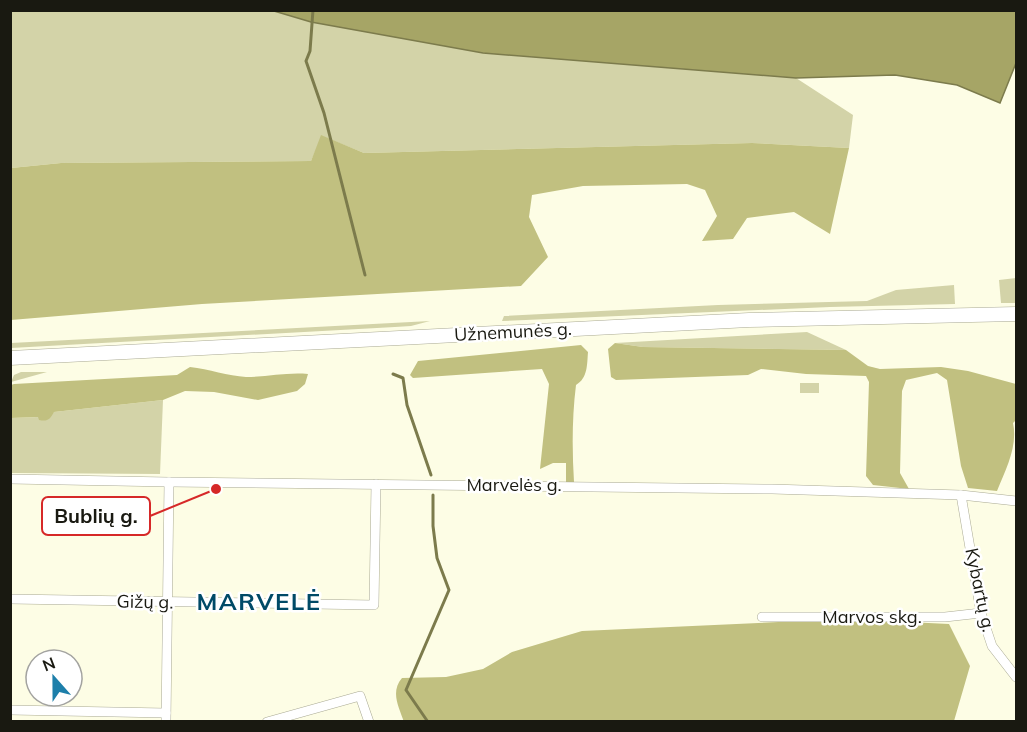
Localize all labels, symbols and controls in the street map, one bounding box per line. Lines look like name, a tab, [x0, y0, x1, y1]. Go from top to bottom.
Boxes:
street label: Užnemunės g.	[453, 317, 572, 346]
street label: Marvelės g.	[466, 473, 562, 496]
callout: Bublių g.	[42, 497, 150, 535]
text: Bublių g.	[54, 503, 138, 528]
street label: Kybartų g.	[960, 546, 1001, 634]
district label: MARVELĖ	[196, 586, 322, 616]
street label: Gižų g.	[116, 590, 174, 613]
street label: Marvos skg.	[822, 605, 922, 628]
north arrow	[24, 648, 84, 708]
text: N	[39, 652, 58, 675]

